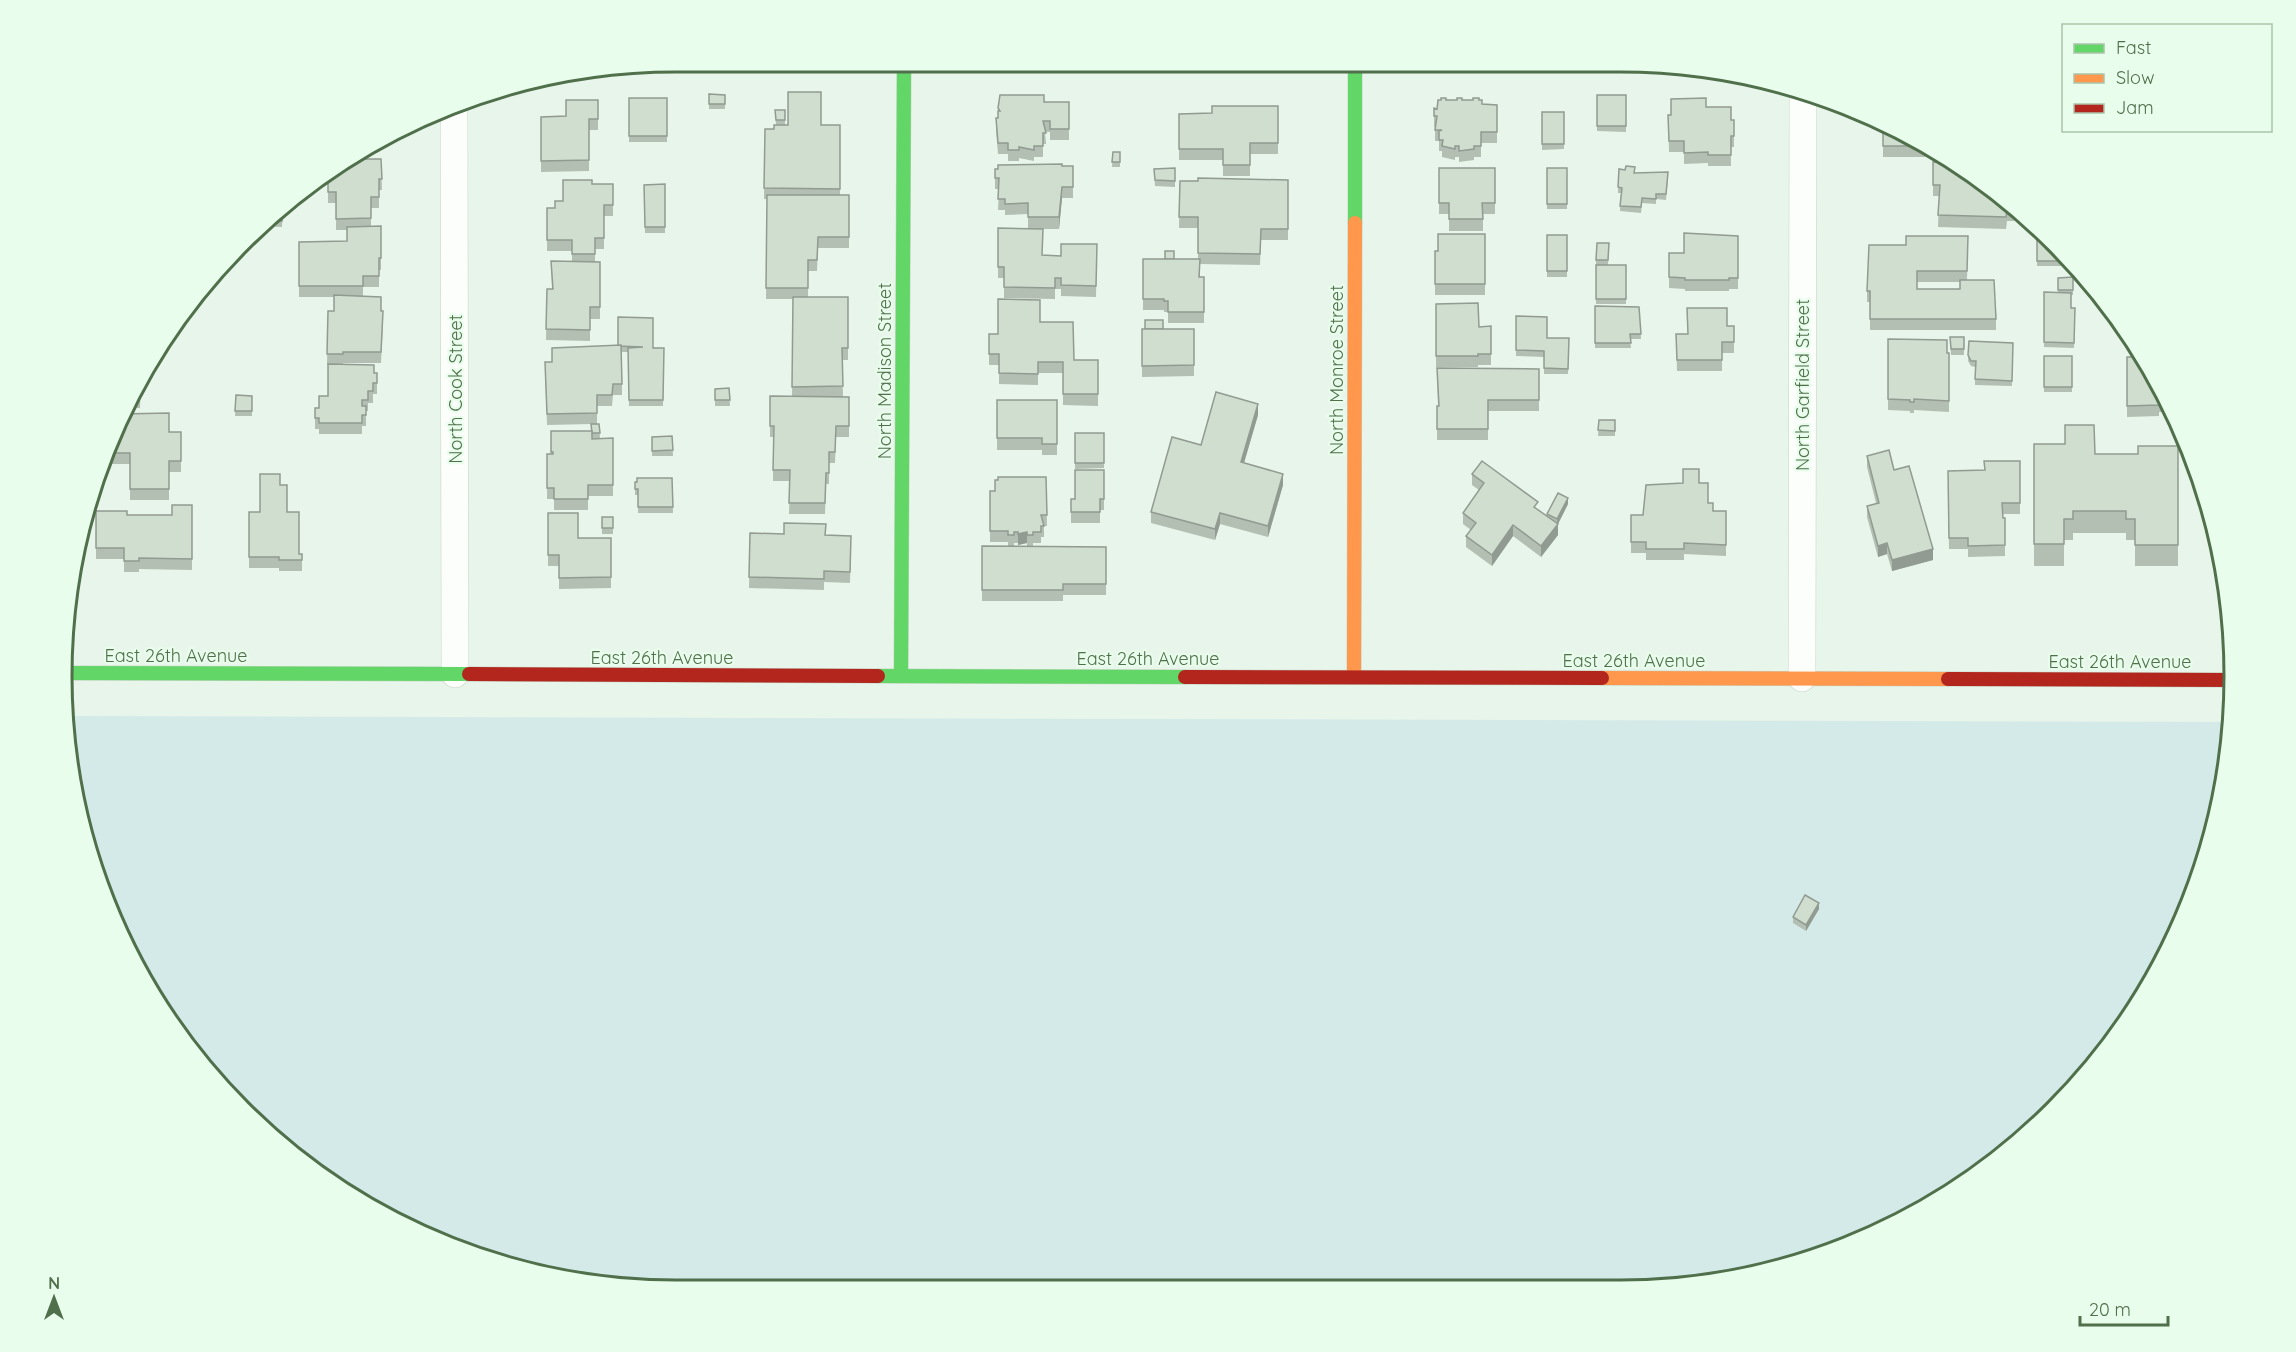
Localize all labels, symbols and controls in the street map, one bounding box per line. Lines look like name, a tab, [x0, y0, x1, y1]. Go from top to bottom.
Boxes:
legend	[2062, 24, 2272, 132]
text: Fast	[2116, 36, 2151, 59]
text: Slow	[2116, 66, 2154, 89]
text: Jam	[2116, 96, 2154, 119]
street label: North Madison Street	[873, 283, 896, 459]
street label: North Monroe Street	[1325, 285, 1348, 455]
street label: North Garfield Street	[1791, 299, 1814, 471]
street label: North Cook Street	[444, 314, 467, 464]
street label: East 26th Avenue	[104, 644, 248, 667]
street label: East 26th Avenue	[590, 646, 734, 669]
street label: East 26th Avenue	[1076, 647, 1220, 670]
street label: East 26th Avenue	[1562, 649, 1706, 672]
street label: East 26th Avenue	[2048, 650, 2192, 673]
north arrow	[24, 1268, 84, 1328]
text: N	[48, 1273, 60, 1293]
scale bar	[2080, 1289, 2168, 1327]
text: 20 m	[2089, 1298, 2131, 1321]

